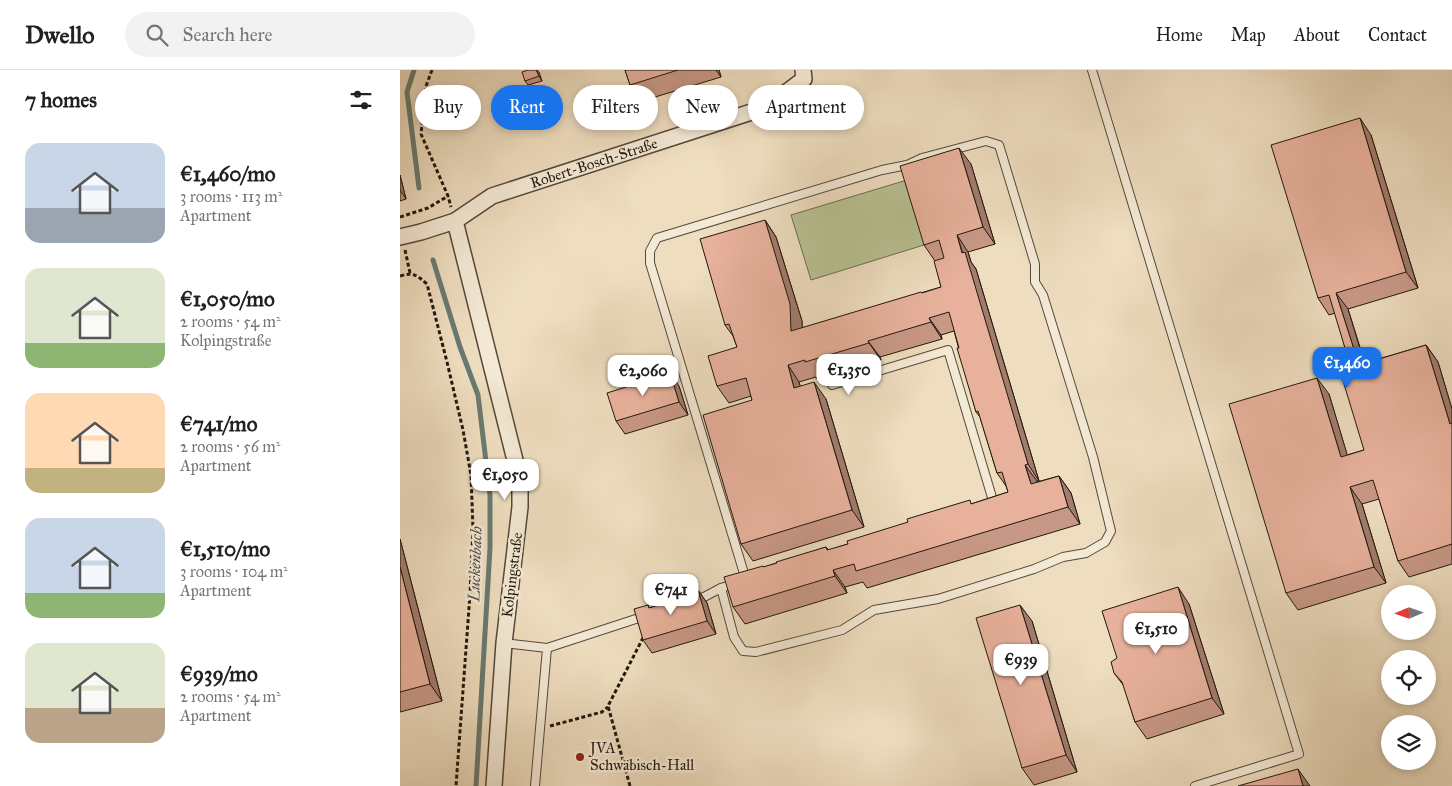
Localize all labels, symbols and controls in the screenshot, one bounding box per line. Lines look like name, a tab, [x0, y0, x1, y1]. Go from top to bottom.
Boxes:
search box	[125, 12, 475, 57]
text: Dwello	[25, 20, 95, 50]
icon: search	[143, 21, 171, 49]
text: Search here	[183, 23, 273, 46]
text: Home	[1156, 24, 1203, 46]
text: Map	[1231, 24, 1266, 46]
text: About	[1294, 24, 1340, 46]
text: Contact	[1368, 24, 1427, 46]
chip: Buy	[415, 85, 481, 130]
chip: Rent	[491, 85, 563, 130]
chip: Filters	[573, 85, 658, 130]
chip: New	[668, 85, 738, 130]
chip: Apartment	[748, 85, 864, 130]
icon: filters	[347, 86, 375, 114]
text: 7 homes	[25, 87, 97, 113]
street label: Robert-Bosch-Straße	[528, 134, 660, 192]
text: €1,460/mo	[180, 161, 276, 187]
icon: home	[65, 163, 125, 223]
text: 3 rooms · 113 m²	[180, 187, 282, 206]
text: Apartment	[180, 206, 252, 225]
text: €1,050/mo	[180, 286, 275, 312]
icon: home	[65, 288, 125, 348]
text: 2 rooms · 54 m²	[180, 312, 281, 331]
text: Kolpingstraße	[180, 331, 271, 350]
pin: €1,460	[1306, 346, 1388, 389]
text: €1,460	[1324, 353, 1370, 372]
pin: €2,060	[602, 354, 684, 397]
pin: €1,350	[808, 354, 890, 396]
text: €1,350	[827, 360, 871, 379]
text: €2,060	[619, 361, 667, 380]
text: €741/mo	[180, 411, 257, 437]
icon: home	[65, 413, 125, 473]
text: 2 rooms · 56 m²	[180, 437, 280, 456]
text: Apartment	[180, 456, 252, 475]
pin: €1,050	[464, 458, 546, 501]
text: €1,050	[482, 465, 528, 484]
water label: Luckenbach	[464, 526, 486, 603]
street label: Kolpingstraße	[498, 531, 526, 619]
text: €1,510/mo	[180, 536, 270, 562]
icon: home	[65, 538, 125, 598]
text: 3 rooms · 104 m²	[180, 562, 288, 581]
pin: €741	[641, 574, 701, 616]
text: €741	[654, 580, 688, 599]
text: Apartment	[180, 581, 252, 600]
north arrow	[1381, 585, 1436, 640]
map controls	[1381, 585, 1436, 770]
pin: €1,510	[1115, 612, 1197, 655]
text: €1,510	[1135, 619, 1177, 638]
pin: €939	[991, 644, 1051, 686]
text: €939	[1004, 650, 1038, 669]
button: locate	[1381, 650, 1436, 705]
text: €939/mo	[180, 661, 258, 687]
icon: home	[65, 663, 125, 723]
text: 2 rooms · 54 m²	[180, 687, 281, 706]
text: Apartment	[180, 706, 252, 725]
button: layers	[1381, 715, 1436, 770]
place label: JVA Schwäbisch-Hall	[588, 739, 695, 774]
marker: JVA Schwäbisch-Hall	[574, 751, 586, 763]

